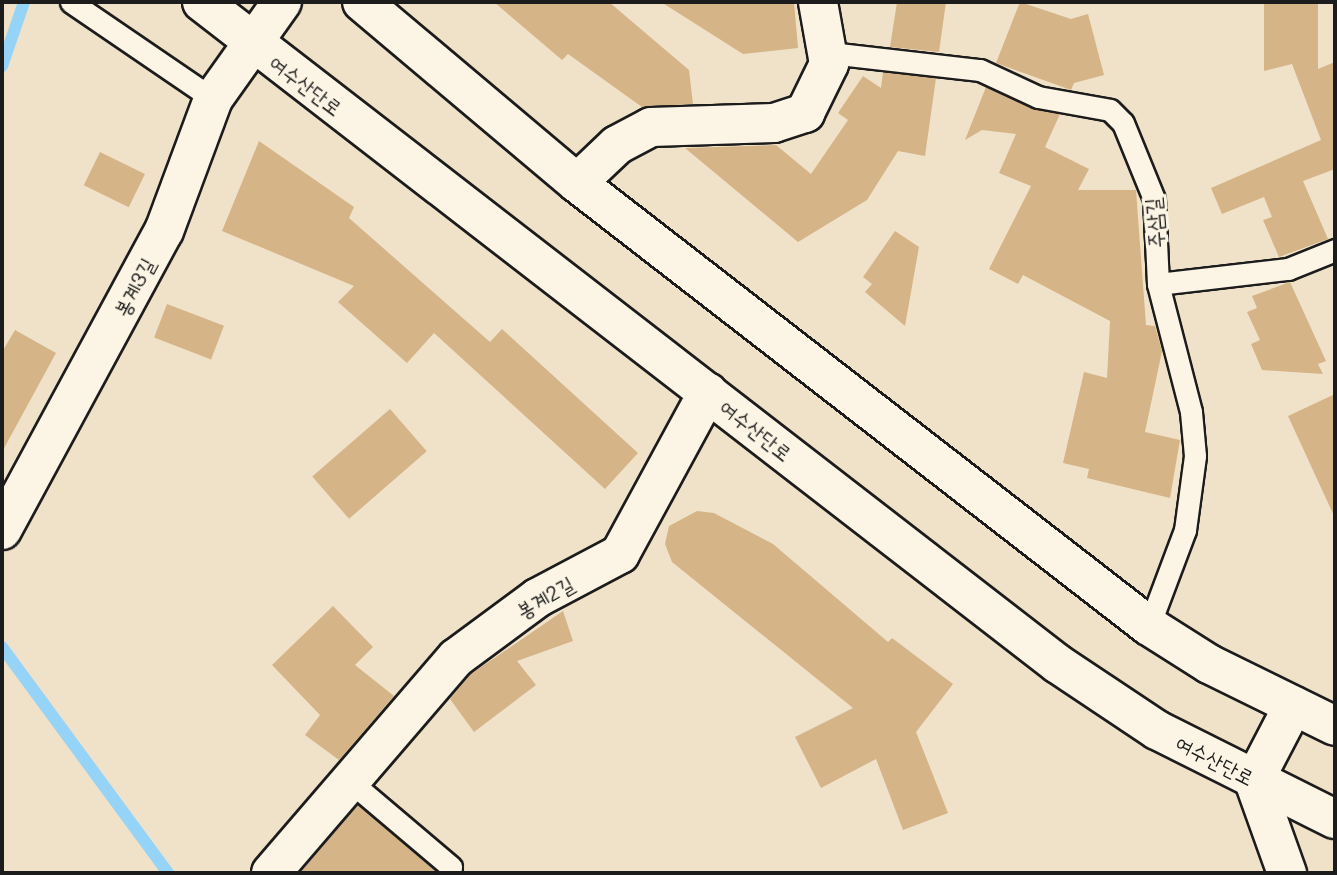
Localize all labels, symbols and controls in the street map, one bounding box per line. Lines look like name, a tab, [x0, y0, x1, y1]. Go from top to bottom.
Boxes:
street label: 여수산단로	[265, 50, 347, 120]
street label: 주삼길	[1139, 197, 1169, 249]
street label: 봉계3길	[108, 253, 160, 321]
street label: 여수산단로	[715, 394, 797, 466]
street label: 봉계2길	[512, 570, 578, 624]
street label: 여수산단로	[1172, 730, 1258, 790]

